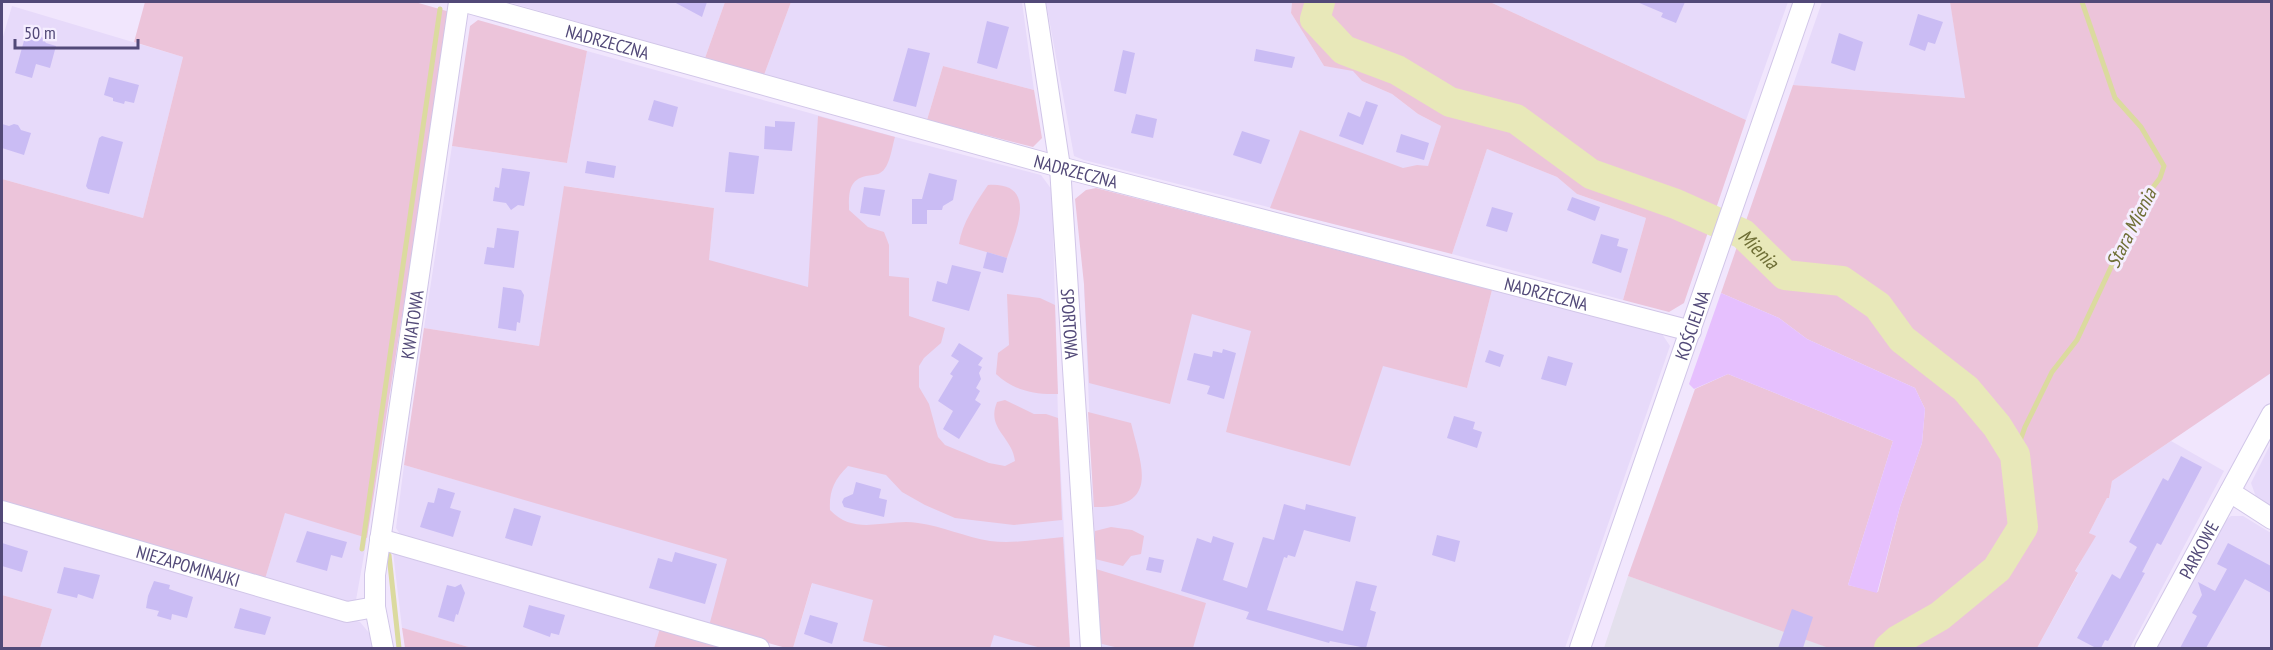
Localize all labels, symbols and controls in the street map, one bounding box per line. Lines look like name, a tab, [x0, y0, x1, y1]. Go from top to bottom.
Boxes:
scale bar	[15, 12, 138, 50]
street label: NADRZECZNA	[563, 19, 652, 64]
text: 50 m	[24, 21, 56, 44]
street label: NADRZECZNA	[1032, 149, 1121, 193]
water label: Stara Mienia	[2100, 183, 2163, 272]
water label: Mienia	[1733, 224, 1785, 275]
street label: NADRZECZNA	[1502, 272, 1591, 315]
street label: KOŚCIELNA	[1669, 287, 1715, 363]
street label: KWIATOWA	[395, 288, 428, 361]
street label: SPORTOWA	[1056, 288, 1084, 360]
street label: PARKOWE	[2173, 517, 2223, 582]
street label: NIEZAPOMINAJKI	[134, 539, 243, 592]

